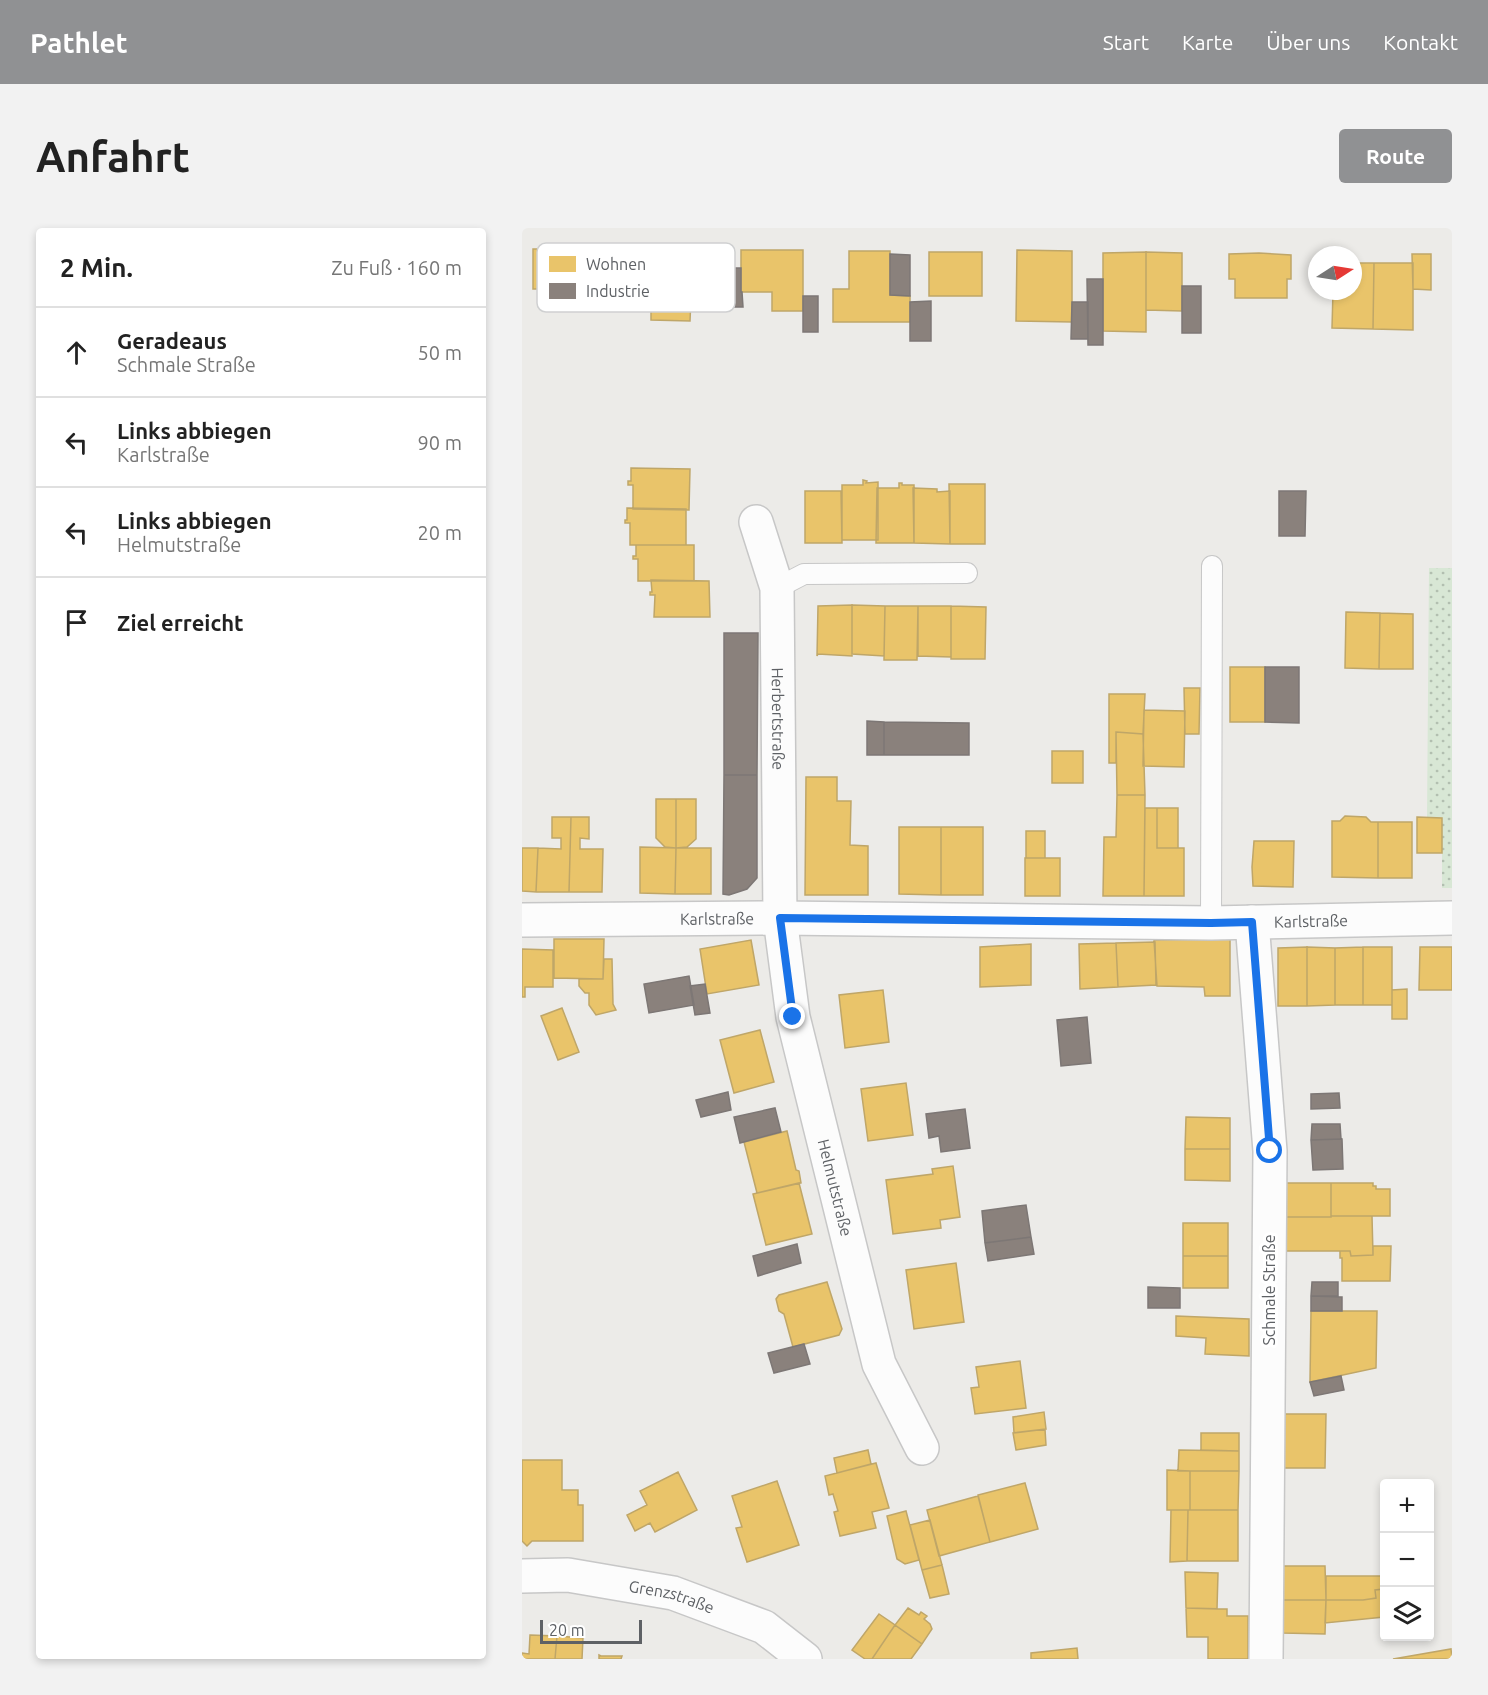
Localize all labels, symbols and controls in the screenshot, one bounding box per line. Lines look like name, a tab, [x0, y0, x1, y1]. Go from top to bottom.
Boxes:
text: Pathlet	[30, 27, 128, 58]
text: Start	[1103, 30, 1149, 54]
text: Karte	[1182, 30, 1233, 54]
text: Über uns	[1266, 30, 1350, 54]
text: Kontakt	[1383, 30, 1458, 54]
button: Route	[1339, 129, 1452, 183]
text: Anfahrt	[36, 133, 190, 180]
legend	[537, 243, 735, 312]
north arrow	[1308, 246, 1362, 300]
text: 2 Min.	[60, 253, 133, 282]
text: Wohnen	[586, 255, 646, 273]
text: Zu Fuß · 160 m	[331, 256, 462, 279]
text: Industrie	[586, 282, 650, 300]
text: Geradeaus	[117, 328, 227, 353]
icon: ahead	[60, 336, 93, 369]
text: 50 m	[418, 341, 462, 364]
text: Schmale Straße	[117, 353, 256, 376]
text: Links abbiegen	[117, 418, 272, 443]
icon: left	[60, 426, 93, 459]
text: 90 m	[418, 431, 462, 454]
text: Karlstraße	[117, 443, 210, 466]
text: Links abbiegen	[117, 508, 272, 533]
icon: left	[60, 516, 93, 549]
text: 20 m	[418, 521, 462, 544]
text: Helmutstraße	[117, 533, 241, 556]
icon: arrive	[60, 606, 93, 639]
text: Ziel erreicht	[117, 610, 244, 635]
street label: Herbertstraße	[769, 667, 788, 770]
street label: Karlstraße	[680, 909, 754, 928]
street label: Karlstraße	[1274, 911, 1348, 931]
route end	[779, 1003, 805, 1029]
street label: Helmutstraße	[815, 1137, 856, 1238]
route start	[1256, 1137, 1282, 1163]
street label: Schmale Straße	[1260, 1234, 1278, 1346]
map controls	[1380, 1479, 1434, 1641]
button: +	[1380, 1479, 1434, 1533]
button: −	[1380, 1533, 1434, 1587]
street label: Grenzstraße	[628, 1577, 717, 1617]
button: layers	[1380, 1587, 1434, 1641]
scale bar	[540, 1617, 642, 1644]
text: 20 m	[549, 1621, 585, 1639]

